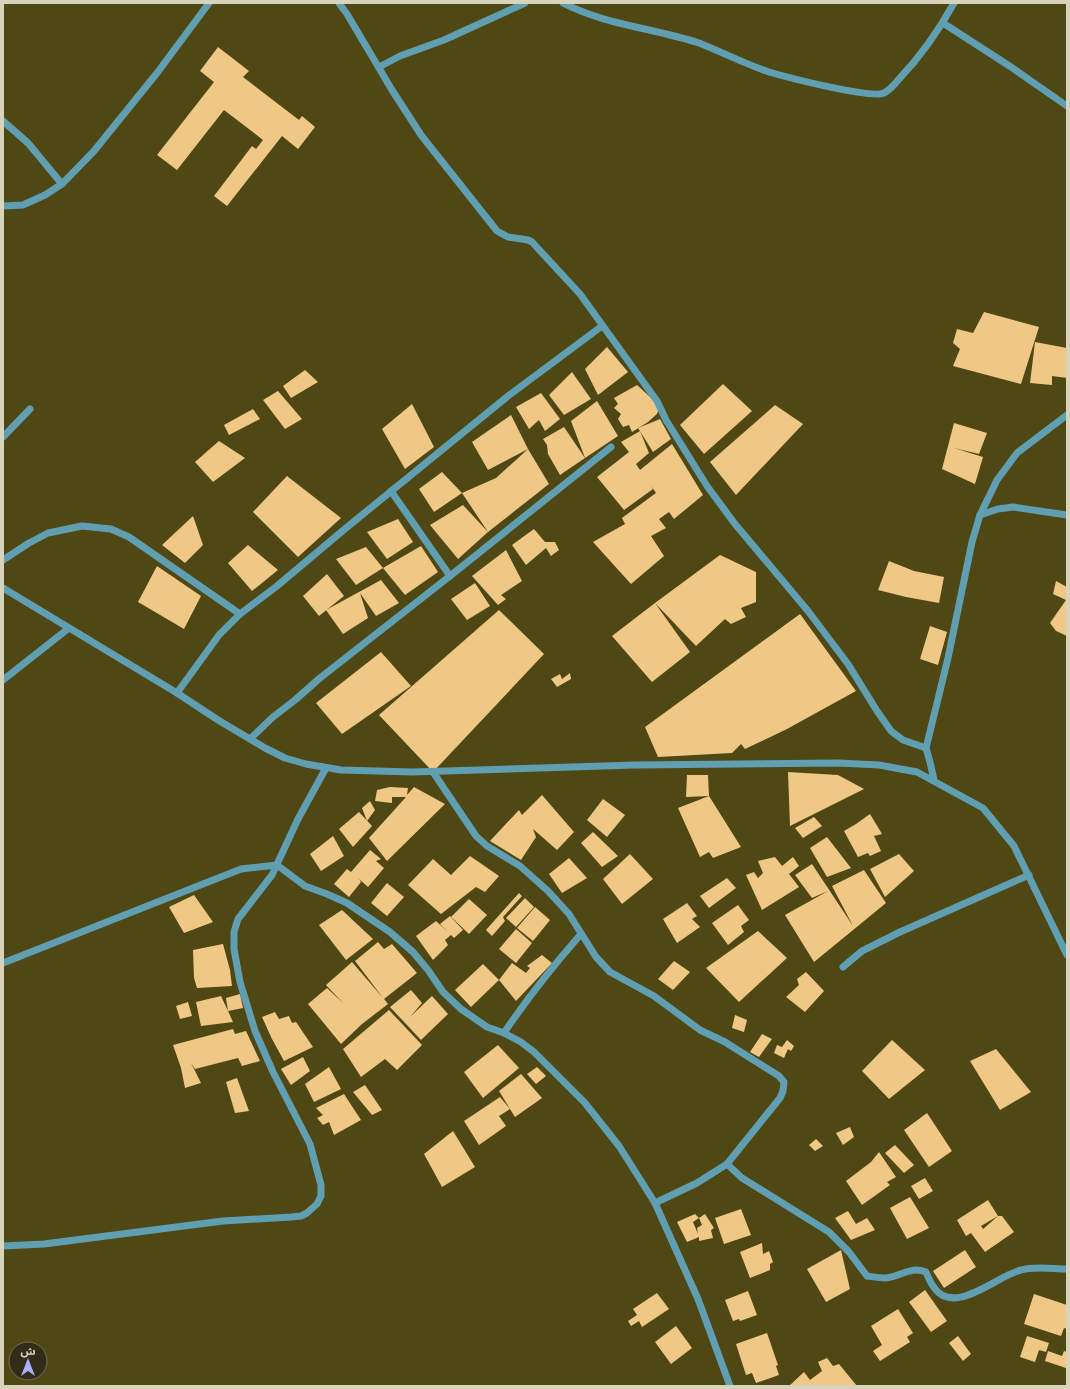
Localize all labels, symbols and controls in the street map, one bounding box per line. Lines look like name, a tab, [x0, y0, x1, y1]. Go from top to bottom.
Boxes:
north arrow	[8, 1341, 48, 1381]
text: ش	[20, 1345, 36, 1358]

